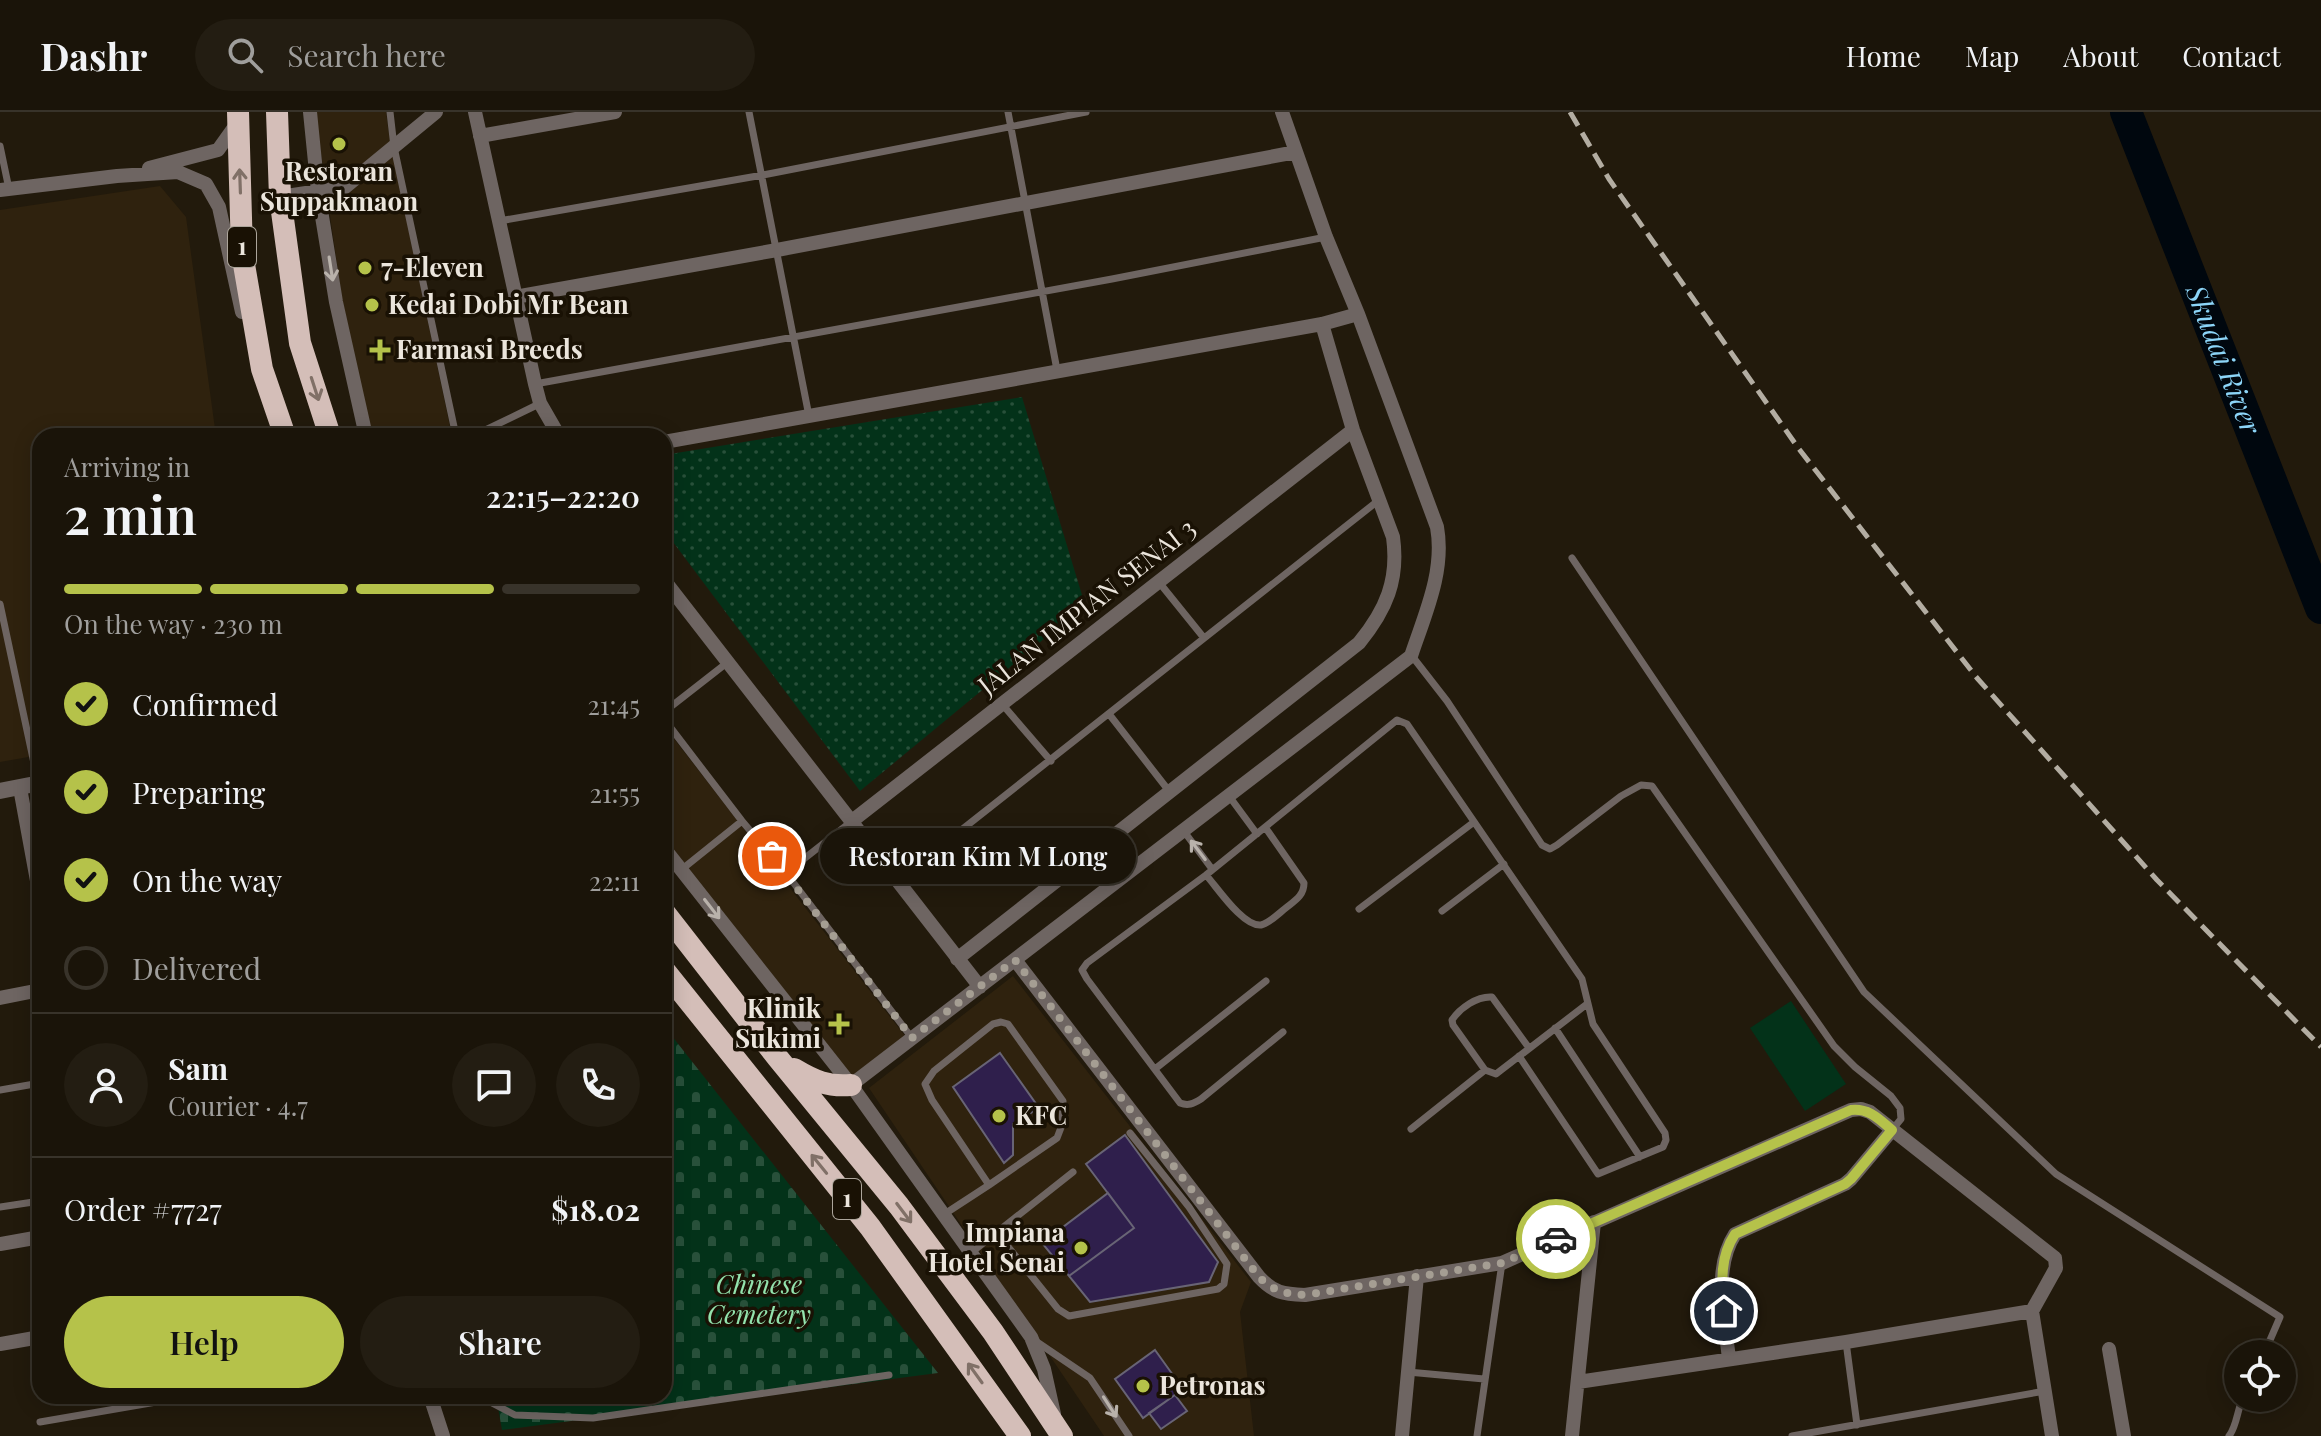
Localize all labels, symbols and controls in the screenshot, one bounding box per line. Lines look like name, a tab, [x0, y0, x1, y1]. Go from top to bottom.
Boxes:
search box	[195, 19, 755, 91]
text: Dashr	[40, 30, 147, 81]
icon: search	[223, 33, 267, 77]
text: Search here	[287, 35, 446, 75]
text: Home	[1846, 37, 1921, 74]
text: Map	[1965, 37, 2019, 74]
text: About	[2063, 37, 2138, 74]
text: Contact	[2182, 37, 2281, 74]
marker: Restoran Suppakmaon	[330, 135, 348, 153]
place label: Restoran Suppakmaon	[260, 153, 418, 218]
one-way arrow	[232, 168, 247, 195]
road number: 1	[228, 227, 256, 267]
place label: 7-Eleven	[381, 249, 484, 284]
one-way arrow	[324, 256, 339, 281]
marker: 7-Eleven	[356, 259, 374, 277]
water label: Skudai River	[2178, 278, 2271, 440]
place label: Kedai Dobi Mr Bean	[388, 286, 629, 321]
marker: Kedai Dobi Mr Bean	[363, 296, 381, 314]
place label: Farmasi Breeds	[396, 331, 583, 366]
marker: Farmasi Breeds	[371, 341, 389, 359]
one-way arrow	[308, 376, 323, 402]
text: Arriving in	[64, 449, 190, 484]
text: 22:15–22:20	[486, 476, 640, 516]
text: 2 min	[64, 479, 197, 548]
street label: JALAN IMPIAN SENAI 3	[969, 510, 1202, 702]
text: On the way · 230 m	[64, 606, 283, 641]
icon: check	[64, 682, 108, 726]
text: Confirmed	[132, 684, 278, 724]
text: 21:45	[587, 687, 640, 722]
icon: check	[64, 770, 108, 814]
text: Preparing	[132, 772, 265, 812]
text: 21:55	[589, 775, 640, 810]
pin	[738, 822, 806, 890]
callout: Restoran Kim M Long	[820, 828, 1136, 884]
icon: bag	[750, 834, 794, 878]
text: Restoran Kim M Long	[849, 838, 1107, 873]
one-way arrow	[1189, 840, 1206, 861]
icon: check	[64, 858, 108, 902]
text: On the way	[132, 860, 282, 900]
text: 22:11	[589, 863, 640, 898]
one-way arrow	[704, 898, 721, 919]
text: Delivered	[132, 948, 261, 988]
place label: Klinik Sukimi	[735, 990, 822, 1055]
marker: Klinik Sukimi	[828, 1013, 850, 1035]
button: person	[64, 1043, 148, 1127]
button: chat	[452, 1043, 536, 1127]
button: phone	[556, 1043, 640, 1127]
text: Sam	[168, 1048, 228, 1088]
text: Courier · 4.7	[168, 1088, 308, 1123]
place label: KFC	[1015, 1097, 1067, 1132]
marker: KFC	[990, 1107, 1008, 1125]
one-way arrow	[811, 1154, 828, 1175]
road number: 1	[833, 1179, 861, 1219]
text: Order #7727	[64, 1189, 222, 1229]
text: $18.02	[551, 1189, 640, 1229]
courier	[1516, 1199, 1596, 1279]
one-way arrow	[895, 1202, 912, 1223]
place label: Impiana Hotel Senai	[928, 1214, 1066, 1279]
icon: car	[1534, 1217, 1578, 1261]
marker: Impiana Hotel Senai	[1072, 1239, 1090, 1257]
park label: Chinese Cemetery	[707, 1266, 811, 1331]
pin	[1690, 1277, 1758, 1345]
icon: home	[1702, 1289, 1746, 1333]
button: Help	[64, 1296, 344, 1388]
button: Share	[360, 1296, 640, 1388]
map controls	[2224, 1340, 2296, 1412]
button: locate	[2224, 1340, 2296, 1412]
one-way arrow	[967, 1362, 983, 1384]
place label: Petronas	[1159, 1367, 1265, 1402]
marker: Petronas	[1134, 1377, 1152, 1395]
one-way arrow	[1102, 1395, 1118, 1418]

